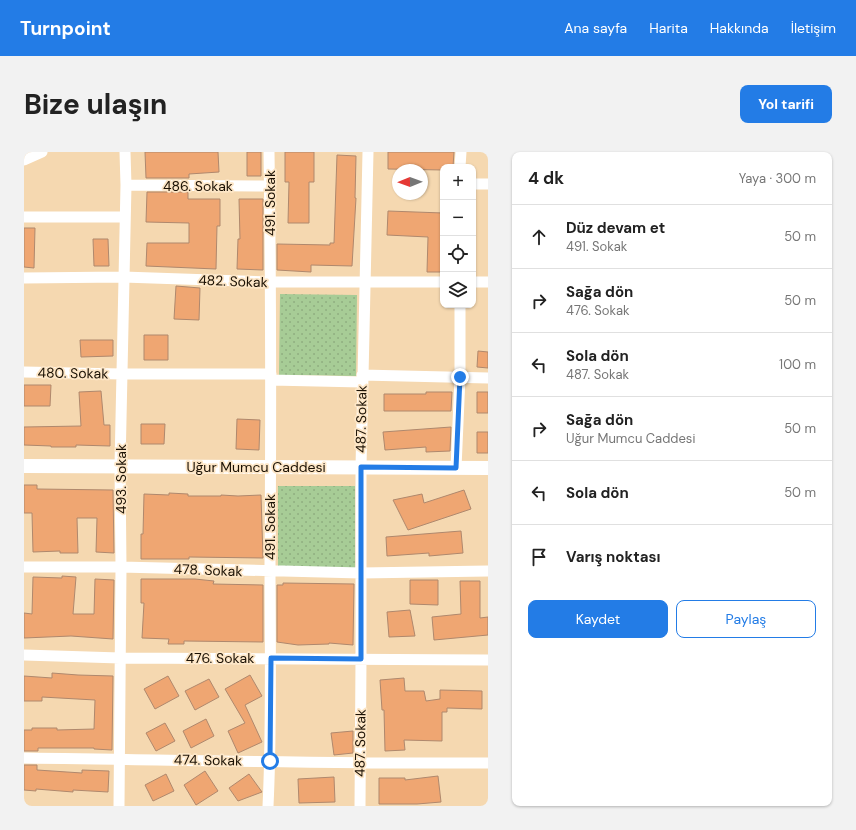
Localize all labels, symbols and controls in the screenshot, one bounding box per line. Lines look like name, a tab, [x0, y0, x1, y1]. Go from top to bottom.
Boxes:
text: Turnpoint	[20, 16, 111, 41]
text: Ana sayfa	[564, 19, 627, 37]
text: Harita	[649, 19, 688, 37]
text: Hakkında	[710, 19, 769, 37]
text: İletişim	[791, 19, 836, 37]
button: Yol tarifi	[740, 85, 832, 123]
text: Bize ulaşın	[24, 86, 167, 123]
north arrow	[392, 164, 428, 200]
map controls	[440, 164, 476, 308]
button: +	[440, 164, 476, 200]
text: 4 dk	[528, 167, 564, 189]
street label: 491. Sokak	[261, 170, 279, 236]
text: Yaya · 300 m	[739, 170, 816, 187]
street label: 486. Sokak	[163, 177, 233, 195]
button: −	[440, 200, 476, 236]
text: Düz devam et	[566, 218, 665, 238]
icon: ahead	[528, 226, 550, 248]
text: 50 m	[784, 228, 816, 245]
button: locate	[440, 236, 476, 272]
text: 491. Sokak	[566, 238, 627, 255]
street label: 482. Sokak	[198, 271, 268, 291]
button: layers	[440, 272, 476, 308]
text: Sağa dön	[566, 282, 633, 302]
icon: right	[528, 290, 550, 312]
text: 50 m	[784, 292, 816, 309]
text: 476. Sokak	[566, 302, 630, 319]
text: Sola dön	[566, 346, 629, 366]
icon: left	[528, 354, 550, 376]
text: 100 m	[779, 356, 816, 373]
street label: 480. Sokak	[38, 363, 108, 383]
text: 487. Sokak	[566, 366, 629, 383]
route end	[451, 368, 469, 386]
street label: 487. Sokak	[351, 385, 371, 453]
text: Sağa dön	[566, 410, 633, 430]
icon: right	[528, 418, 550, 440]
text: 50 m	[784, 420, 816, 437]
text: Uğur Mumcu Caddesi	[566, 430, 695, 447]
street label: 493. Sokak	[112, 444, 130, 514]
street label: Uğur Mumcu Caddesi	[186, 458, 326, 476]
icon: left	[528, 482, 550, 504]
text: Sola dön	[566, 483, 629, 503]
text: 50 m	[784, 484, 816, 501]
street label: 491. Sokak	[261, 494, 279, 560]
icon: arrive	[528, 546, 550, 568]
text: Varış noktası	[566, 547, 660, 567]
street label: 478. Sokak	[173, 560, 243, 580]
button: Kaydet	[528, 600, 668, 638]
button: Paylaş	[676, 600, 816, 638]
street label: 476. Sokak	[186, 649, 254, 667]
street label: 487. Sokak	[350, 709, 370, 777]
street label: 474. Sokak	[174, 750, 242, 770]
route start	[261, 752, 279, 770]

